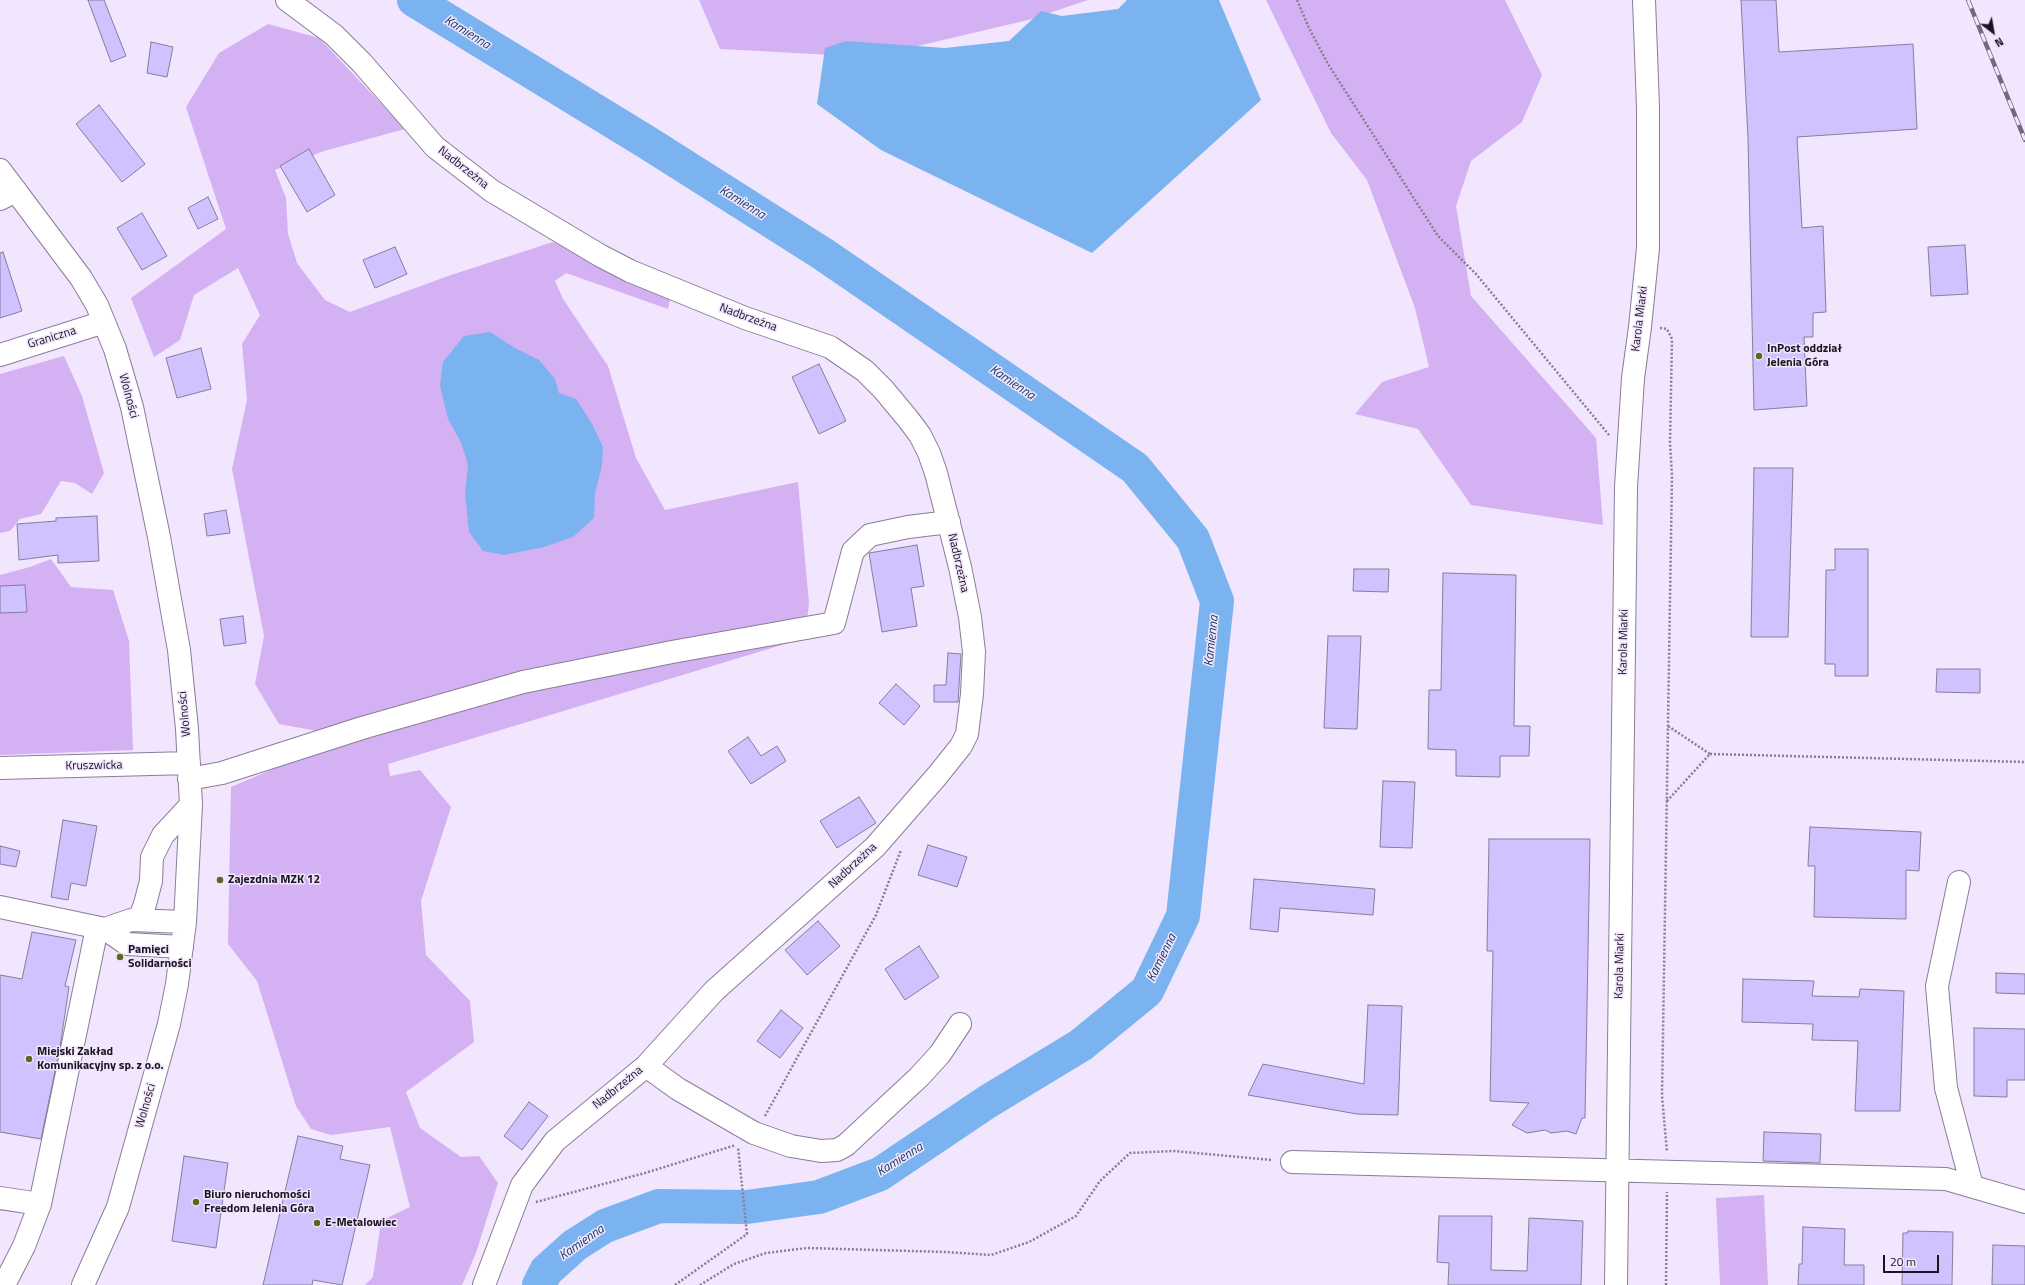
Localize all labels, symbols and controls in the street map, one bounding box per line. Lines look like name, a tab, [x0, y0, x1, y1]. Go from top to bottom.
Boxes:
north arrow	[1973, 12, 2013, 52]
water label: Kamienna	[441, 13, 493, 53]
text: N	[1992, 33, 2007, 51]
street label: Nadbrzeżna	[435, 144, 491, 192]
water label: Kamienna	[716, 183, 768, 223]
street label: Karola Miarki	[1629, 285, 1651, 353]
street label: Nadbrzeżna	[717, 301, 779, 335]
street label: Graniczna	[26, 324, 78, 352]
place label: InPost oddział Jelenia Góra	[1767, 342, 1842, 370]
marker: InPost oddział Jelenia Góra	[1754, 351, 1764, 361]
water label: Kamienna	[986, 362, 1038, 404]
street label: Wolności	[115, 372, 141, 420]
street label: Nadbrzeżna	[944, 532, 972, 594]
street label: Karola Miarki	[1616, 609, 1632, 675]
water label: Kamienna	[1202, 615, 1222, 667]
street label: Wolności	[176, 691, 194, 737]
street label: Kruszwicka	[65, 758, 123, 774]
street label: Nadbrzeżna	[826, 840, 880, 892]
place label: Zajezdnia MZK 12	[228, 873, 320, 887]
marker: Zajezdnia MZK 12	[215, 875, 225, 885]
water label: Kamienna	[1144, 932, 1180, 984]
street label: Karola Miarki	[1612, 933, 1628, 999]
place label: Pamięci Solidarności	[128, 943, 192, 971]
marker: Pamięci Solidarności	[115, 952, 125, 962]
place label: Miejski Zakład Komunikacyjny sp. z o.o.	[37, 1045, 164, 1073]
marker: Miejski Zakład Komunikacyjny sp. z o.o.	[24, 1054, 34, 1064]
street label: Nadbrzeżna	[590, 1063, 646, 1113]
street label: Wolności	[133, 1082, 159, 1130]
water label: Kamienna	[874, 1140, 926, 1180]
place label: Biuro nieruchomości Freedom Jelenia Góra	[204, 1188, 314, 1216]
marker: Biuro nieruchomości Freedom Jelenia Góra	[191, 1197, 201, 1207]
place label: E-Metalowiec	[325, 1216, 397, 1230]
marker: E-Metalowiec	[312, 1218, 322, 1228]
water label: Kamienna	[557, 1222, 607, 1264]
scale bar	[1885, 1247, 1941, 1273]
text: 20 m	[1890, 1252, 1916, 1271]

